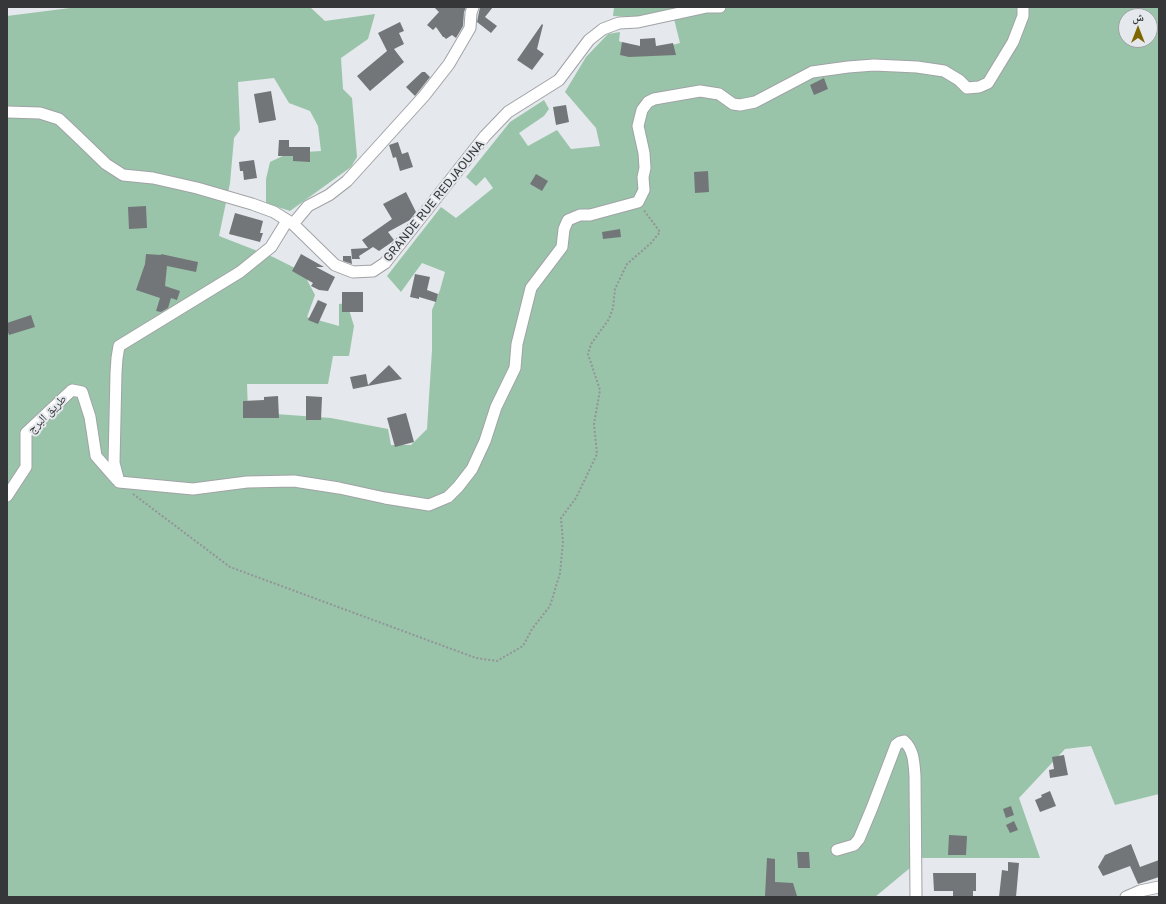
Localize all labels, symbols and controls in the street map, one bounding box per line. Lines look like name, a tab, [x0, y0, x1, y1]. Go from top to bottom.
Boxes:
north arrow	[1118, 8, 1158, 48]
text: ش	[1132, 10, 1144, 23]
street label: GRANDE RUE REDJAOUNA	[380, 137, 488, 265]
street label: طريق البرج	[25, 392, 69, 436]

